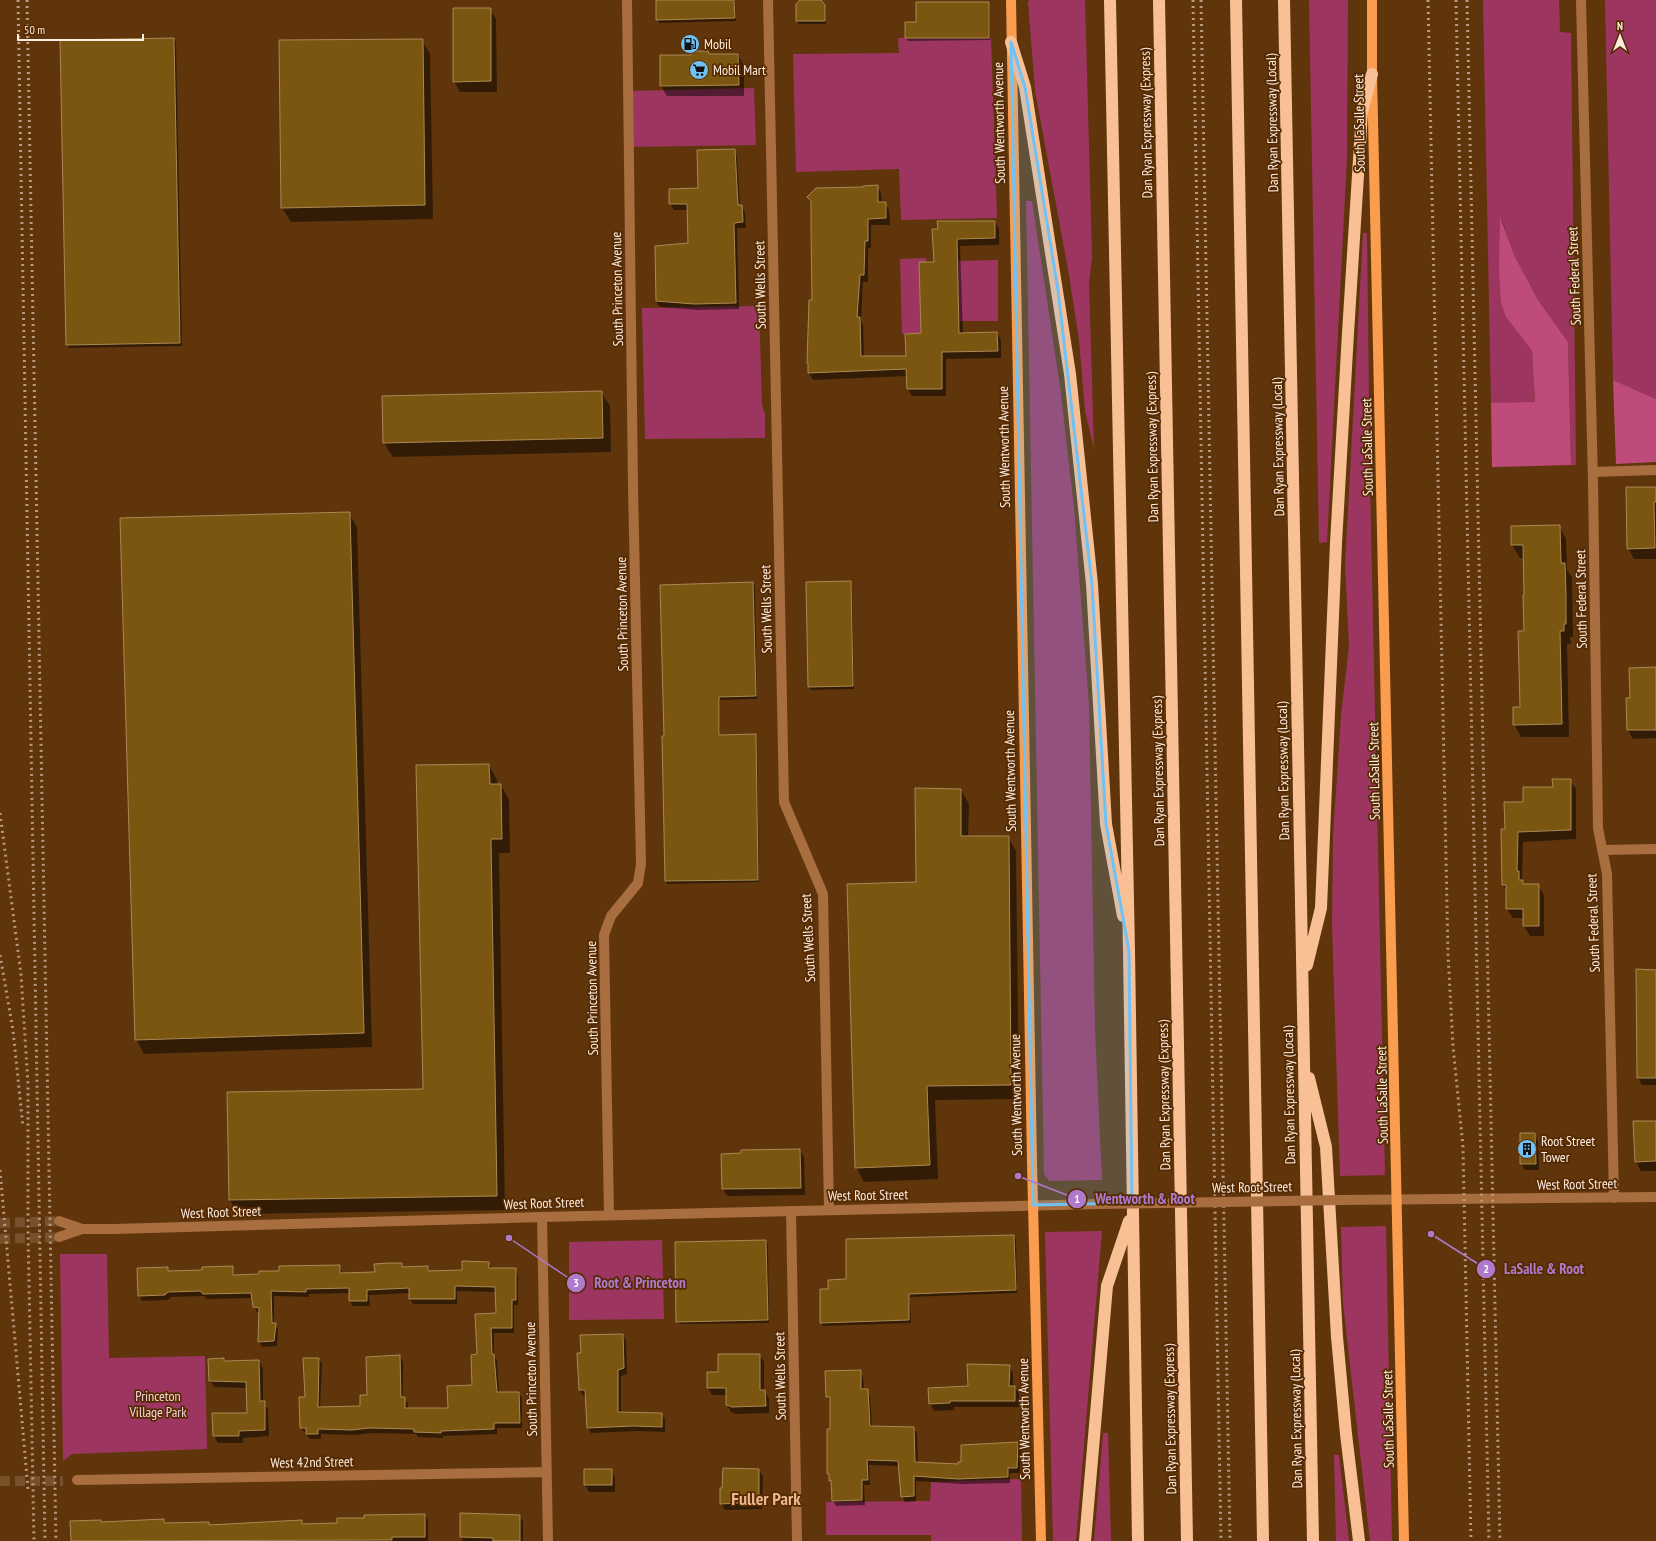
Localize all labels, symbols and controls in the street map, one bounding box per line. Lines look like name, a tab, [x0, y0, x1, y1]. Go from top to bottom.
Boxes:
scale bar	[18, 16, 143, 42]
north arrow	[1600, 16, 1640, 56]
text: N	[1617, 19, 1623, 33]
text: 50 m	[24, 22, 45, 37]
fuel station icon: Mobil	[679, 33, 701, 55]
place label: Mobil	[704, 35, 732, 53]
street label: Dan Ryan Expressway (Express)	[1136, 47, 1156, 198]
street label: Dan Ryan Expressway (Local)	[1262, 53, 1282, 192]
supermarket icon: Mobil Mart	[688, 59, 710, 81]
place label: Mobil Mart	[713, 61, 766, 79]
street label: South Wentworth Avenue	[989, 62, 1009, 184]
street label: South LaSalle Street	[1349, 74, 1369, 172]
street label: South Federal Street	[1563, 226, 1585, 326]
street label: South Princeton Avenue	[607, 231, 627, 346]
street label: South Wells Street	[750, 240, 770, 330]
street label: Dan Ryan Expressway (Express)	[1142, 371, 1162, 522]
street label: Dan Ryan Expressway (Local)	[1268, 377, 1288, 516]
street label: South Wentworth Avenue	[994, 386, 1014, 508]
street label: South LaSalle Street	[1357, 398, 1377, 496]
street label: South Federal Street	[1571, 549, 1591, 649]
street label: South Princeton Avenue	[612, 556, 632, 671]
street label: South Wells Street	[756, 564, 776, 654]
street label: Dan Ryan Expressway (Express)	[1148, 695, 1168, 846]
street label: Dan Ryan Expressway (Local)	[1273, 701, 1293, 840]
street label: South Wentworth Avenue	[1000, 710, 1020, 832]
street label: South LaSalle Street	[1364, 722, 1384, 820]
street label: South Federal Street	[1582, 873, 1604, 973]
street label: South Wells Street	[797, 893, 819, 983]
street label: South Princeton Avenue	[582, 940, 602, 1055]
street label: Dan Ryan Expressway (Express)	[1154, 1019, 1174, 1170]
street label: Dan Ryan Expressway (Local)	[1279, 1025, 1299, 1164]
street label: South Wentworth Avenue	[1006, 1034, 1026, 1156]
street label: South LaSalle Street	[1372, 1046, 1392, 1144]
place label: Root Street Tower	[1541, 1132, 1595, 1166]
building icon: Root Street Tower	[1516, 1138, 1538, 1160]
street label: West Root Street	[1537, 1174, 1617, 1194]
street label: West Root Street	[1212, 1177, 1292, 1197]
street label: West Root Street	[828, 1185, 908, 1205]
callout: Wentworth & Root	[1067, 1185, 1203, 1212]
text: Wentworth & Root	[1094, 1189, 1195, 1208]
text: 1	[1074, 1191, 1080, 1206]
street label: West Root Street	[504, 1193, 585, 1213]
street label: West Root Street	[181, 1202, 262, 1222]
callout: LaSalle & Root	[1476, 1255, 1592, 1282]
text: LaSalle & Root	[1504, 1259, 1585, 1278]
text: 2	[1483, 1261, 1489, 1276]
callout: Root & Princeton	[566, 1270, 694, 1297]
text: Root & Princeton	[594, 1273, 686, 1292]
text: 3	[573, 1275, 579, 1290]
street label: South Princeton Avenue	[521, 1321, 541, 1436]
street label: South Wells Street	[770, 1331, 790, 1421]
street label: Dan Ryan Expressway (Express)	[1160, 1343, 1180, 1494]
street label: Dan Ryan Expressway (Local)	[1286, 1349, 1306, 1488]
street label: South Wentworth Avenue	[1014, 1358, 1034, 1480]
street label: South LaSalle Street	[1378, 1370, 1398, 1468]
park label: Princeton Village Park	[128, 1387, 187, 1421]
street label: West 42nd Street	[270, 1452, 354, 1472]
district label: Fuller Park	[731, 1487, 801, 1510]

